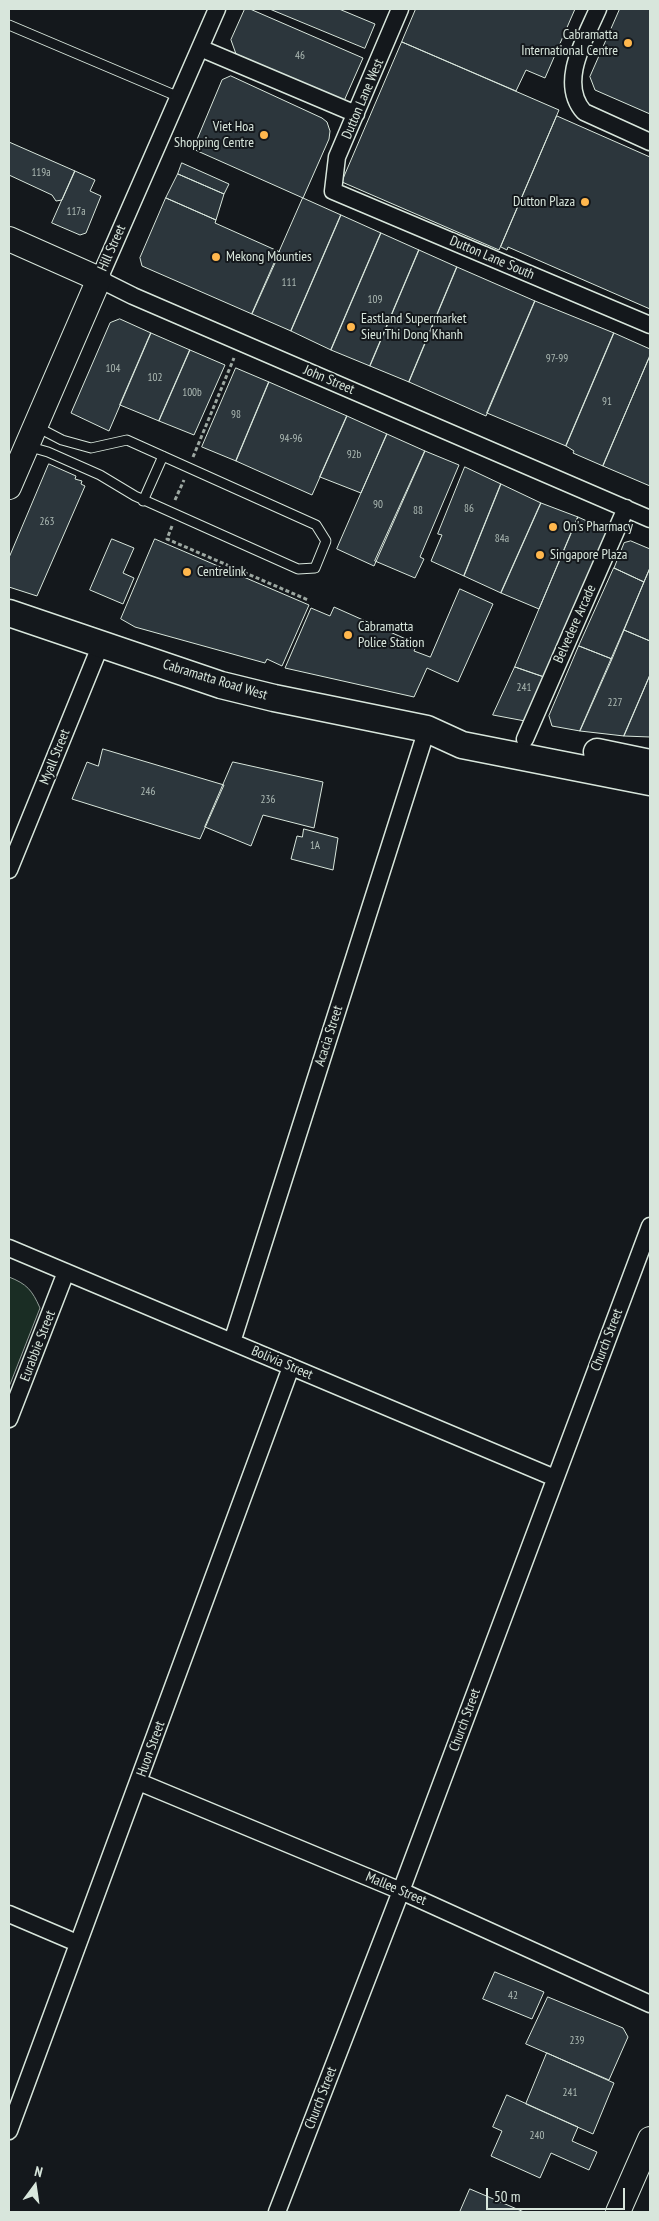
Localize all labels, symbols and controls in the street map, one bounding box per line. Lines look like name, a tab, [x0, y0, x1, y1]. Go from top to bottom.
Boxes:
place label: Cabramatta International Centre	[521, 27, 618, 59]
marker: Cabramatta International Centre	[622, 37, 634, 49]
house number: 46	[295, 49, 305, 63]
street label: Dutton Lane West	[339, 56, 387, 142]
place label: Viet Hoa Shopping Centre	[174, 119, 254, 152]
marker: Viet Hoa Shopping Centre	[258, 129, 270, 141]
house number: 119a	[31, 166, 51, 180]
place label: Dutton Plaza	[513, 194, 575, 210]
marker: Dutton Plaza	[579, 196, 591, 208]
house number: 117a	[66, 205, 86, 219]
street label: Hill Street	[94, 222, 130, 274]
street label: Dutton Lane South	[447, 233, 537, 283]
place label: Mekong Mounties	[226, 249, 312, 265]
marker: Mekong Mounties	[210, 251, 222, 263]
house number: 111	[282, 276, 296, 290]
house number: 109	[368, 293, 382, 307]
place label: Eastland Supermarket Sieu Thi Dong Khanh	[361, 311, 466, 344]
marker: Eastland Supermarket Sieu Thi Dong Khanh	[345, 321, 357, 333]
house number: 97-99	[546, 352, 568, 366]
house number: 104	[106, 362, 120, 376]
street label: John Street	[301, 362, 357, 398]
house number: 102	[148, 371, 162, 385]
house number: 100b	[182, 386, 202, 400]
house number: 91	[602, 395, 612, 409]
house number: 98	[231, 408, 241, 422]
house number: 94-96	[279, 432, 303, 446]
house number: 92b	[347, 448, 361, 462]
house number: 90	[373, 498, 383, 512]
house number: 86	[464, 502, 474, 516]
house number: 88	[413, 504, 423, 518]
house number: 263	[40, 515, 54, 529]
place label: On's Pharmacy	[563, 519, 633, 535]
marker: On's Pharmacy	[547, 521, 559, 533]
house number: 84a	[495, 532, 509, 546]
place label: Singapore Plaza	[550, 547, 627, 563]
marker: Singapore Plaza	[534, 549, 546, 561]
place label: Centrelink	[197, 564, 246, 580]
marker: Centrelink	[181, 566, 193, 578]
street label: Belvedere Arcade	[550, 582, 600, 666]
place label: Cabramatta Police Station	[358, 619, 424, 652]
marker: Cabramatta Police Station	[342, 629, 354, 641]
street label: Cabramatta Road West	[161, 656, 269, 704]
house number: 241	[517, 681, 531, 695]
house number: 227	[608, 696, 622, 710]
street label: Myall Street	[36, 727, 74, 787]
house number: 246	[141, 785, 155, 799]
house number: 236	[261, 793, 275, 807]
house number: 1A	[310, 839, 320, 853]
street label: Acacia Street	[311, 1004, 347, 1068]
street label: Church Street	[587, 1306, 627, 1374]
street label: Eurabbie Street	[17, 1308, 59, 1384]
street label: Bolivia Street	[249, 1343, 315, 1383]
street label: Church Street	[446, 1686, 484, 1754]
street label: Huon Street	[133, 1719, 169, 1779]
street label: Mallee Street	[363, 1869, 429, 1909]
house number: 42	[508, 1989, 518, 2003]
house number: 239	[570, 2034, 584, 2048]
street label: Church Street	[301, 2064, 341, 2132]
house number: 241	[563, 2086, 577, 2100]
house number: 240	[530, 2129, 544, 2143]
north arrow	[10, 2161, 60, 2211]
text: N	[33, 2162, 44, 2181]
scale bar	[489, 2178, 628, 2210]
text: 50 m	[494, 2187, 520, 2206]

